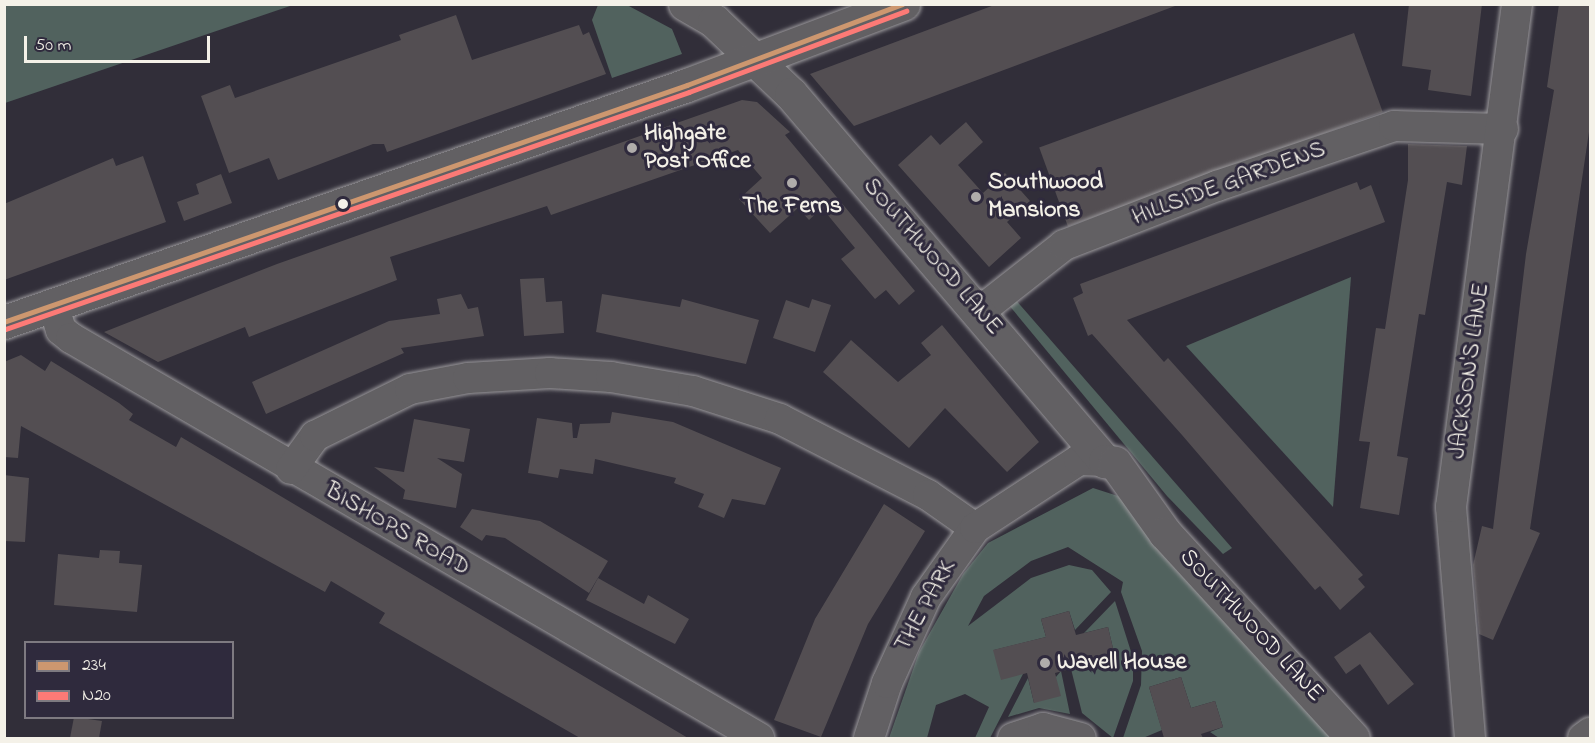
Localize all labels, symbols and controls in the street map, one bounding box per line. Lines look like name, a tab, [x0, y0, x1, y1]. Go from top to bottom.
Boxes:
scale bar	[27, 24, 213, 62]
text: 50 m	[35, 33, 72, 59]
place label: Highgate Post Office	[644, 120, 751, 176]
street label: HILLSIDE GARDENS	[1128, 136, 1330, 232]
marker: Highgate Post Office	[625, 141, 639, 155]
place label: Southwood Mansions	[988, 169, 1103, 225]
street label: SOUTHWOOD LANE	[856, 173, 1008, 341]
marker: The Ferns	[785, 176, 799, 190]
marker: Southwood Mansions	[969, 190, 983, 204]
place label: The Ferns	[742, 193, 842, 221]
unlabelled marker	[337, 198, 349, 210]
street label: JACKSON'S LANE	[1443, 281, 1497, 461]
street label: BISHOPS ROAD	[319, 477, 475, 583]
street label: SOUTHWOOD LANE	[1173, 543, 1329, 709]
street label: THE PARK	[889, 555, 963, 657]
legend	[24, 641, 234, 719]
place label: Wavell House	[1057, 649, 1186, 677]
text: 234	[82, 653, 106, 679]
marker: Wavell House	[1038, 656, 1052, 670]
text: N20	[82, 683, 111, 709]

